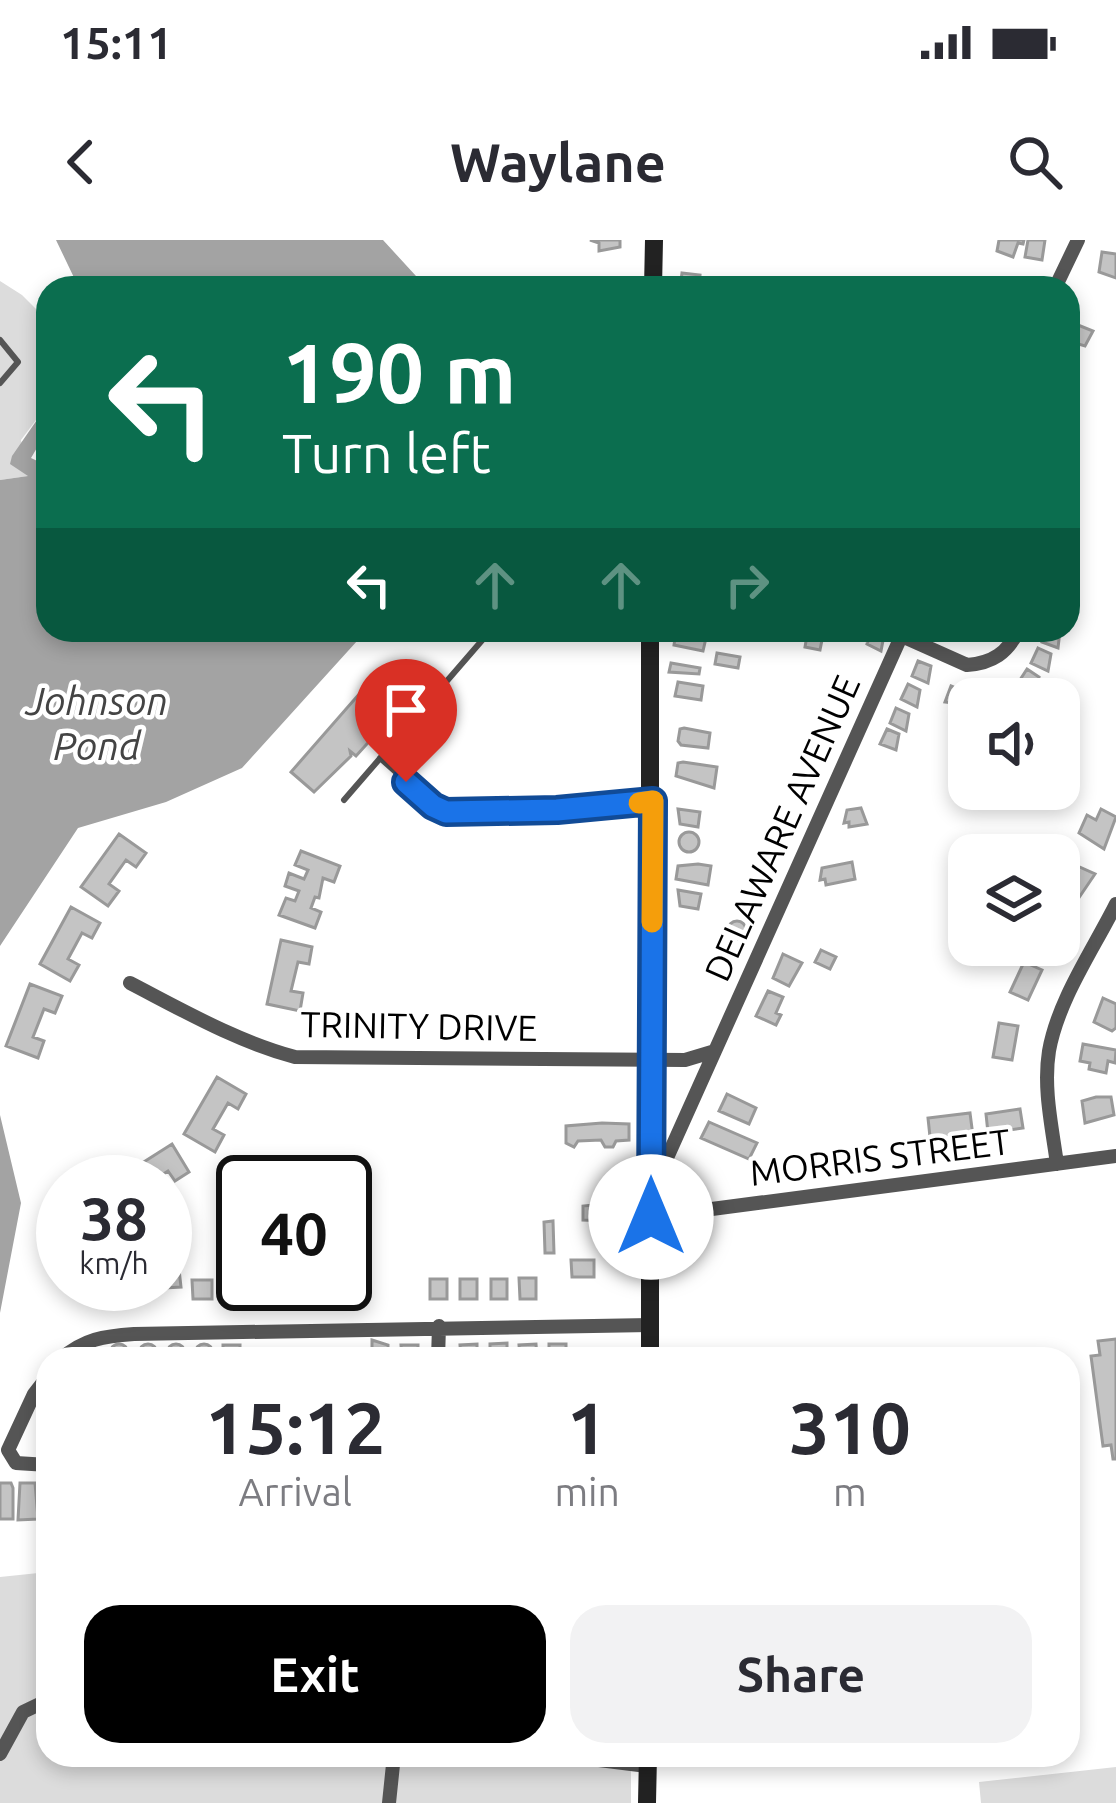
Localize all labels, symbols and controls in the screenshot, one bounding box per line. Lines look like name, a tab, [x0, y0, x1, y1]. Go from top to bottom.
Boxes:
text: 15:11	[60, 17, 173, 68]
icon: back	[48, 129, 114, 195]
icon: search	[1002, 129, 1068, 195]
text: Waylane	[450, 132, 666, 192]
icon: left	[84, 324, 240, 480]
text: 190 m	[282, 325, 516, 419]
text: Turn left	[282, 423, 491, 483]
icon: left	[336, 552, 402, 618]
icon: ahead	[462, 552, 528, 618]
icon: ahead	[588, 552, 654, 618]
icon: right	[714, 552, 780, 618]
pin	[355, 659, 457, 782]
street label: DELAWARE AVENUE	[696, 669, 867, 987]
icon: arrive	[373, 677, 439, 743]
map controls	[948, 678, 1080, 966]
button: sound	[948, 678, 1080, 810]
water label: Johnson Pond	[24, 679, 168, 767]
button: layers	[948, 834, 1080, 966]
street label: TRINITY DRIVE	[300, 1003, 538, 1048]
street label: MORRIS STREET	[747, 1120, 1013, 1193]
position arrow	[588, 1154, 714, 1280]
speed limit sign: 40	[216, 1155, 372, 1311]
text: 38	[80, 1184, 148, 1251]
text: km/h	[79, 1246, 149, 1280]
text: 15:12	[205, 1387, 385, 1468]
text: 1	[567, 1387, 607, 1468]
text: 310	[789, 1387, 911, 1468]
text: Arrival	[238, 1470, 352, 1513]
text: min	[554, 1470, 620, 1513]
text: m	[833, 1470, 867, 1513]
button: Exit	[84, 1605, 546, 1743]
button: Share	[570, 1605, 1032, 1743]

